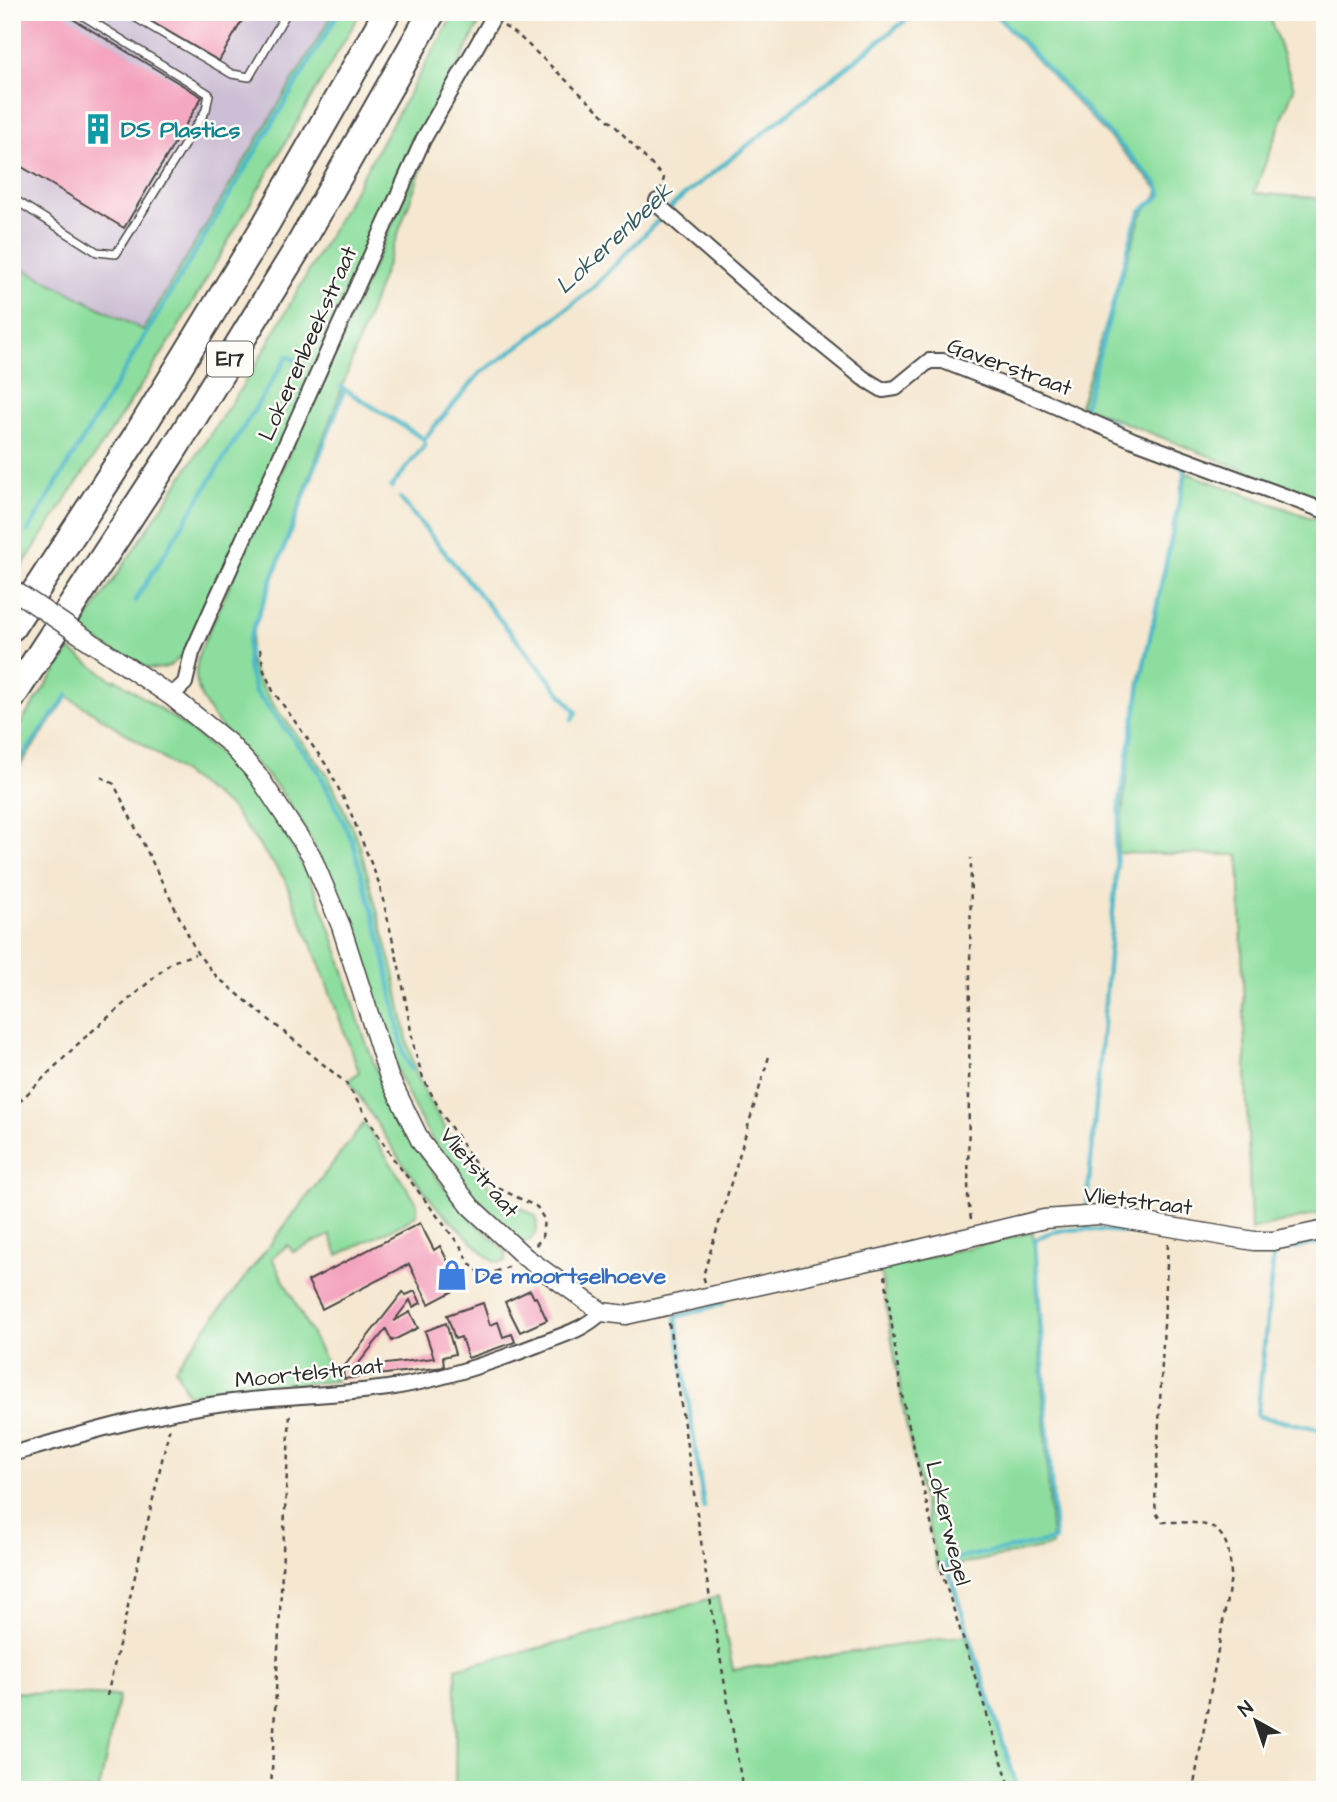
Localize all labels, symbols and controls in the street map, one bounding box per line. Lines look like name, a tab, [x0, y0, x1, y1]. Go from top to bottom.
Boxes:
building icon: DS Plastics	[81, 112, 115, 146]
place label: DS Plastics	[121, 114, 241, 146]
water label: Lokerenbeek	[548, 174, 682, 302]
street label: Lokerenbeekstraat	[251, 240, 366, 446]
street label: Gaverstraat	[943, 330, 1077, 405]
road number: E17	[207, 342, 253, 376]
street label: Vlietstraat	[432, 1120, 527, 1225]
street label: Vlietstraat	[1082, 1178, 1195, 1224]
shop icon: De moortselhoeve	[435, 1258, 469, 1292]
place label: De moortselhoeve	[475, 1260, 667, 1292]
street label: Moortelstraat	[233, 1349, 386, 1397]
street label: Lokerwegel	[916, 1458, 979, 1589]
north arrow	[1222, 1686, 1292, 1756]
text: N	[1233, 1695, 1259, 1723]

